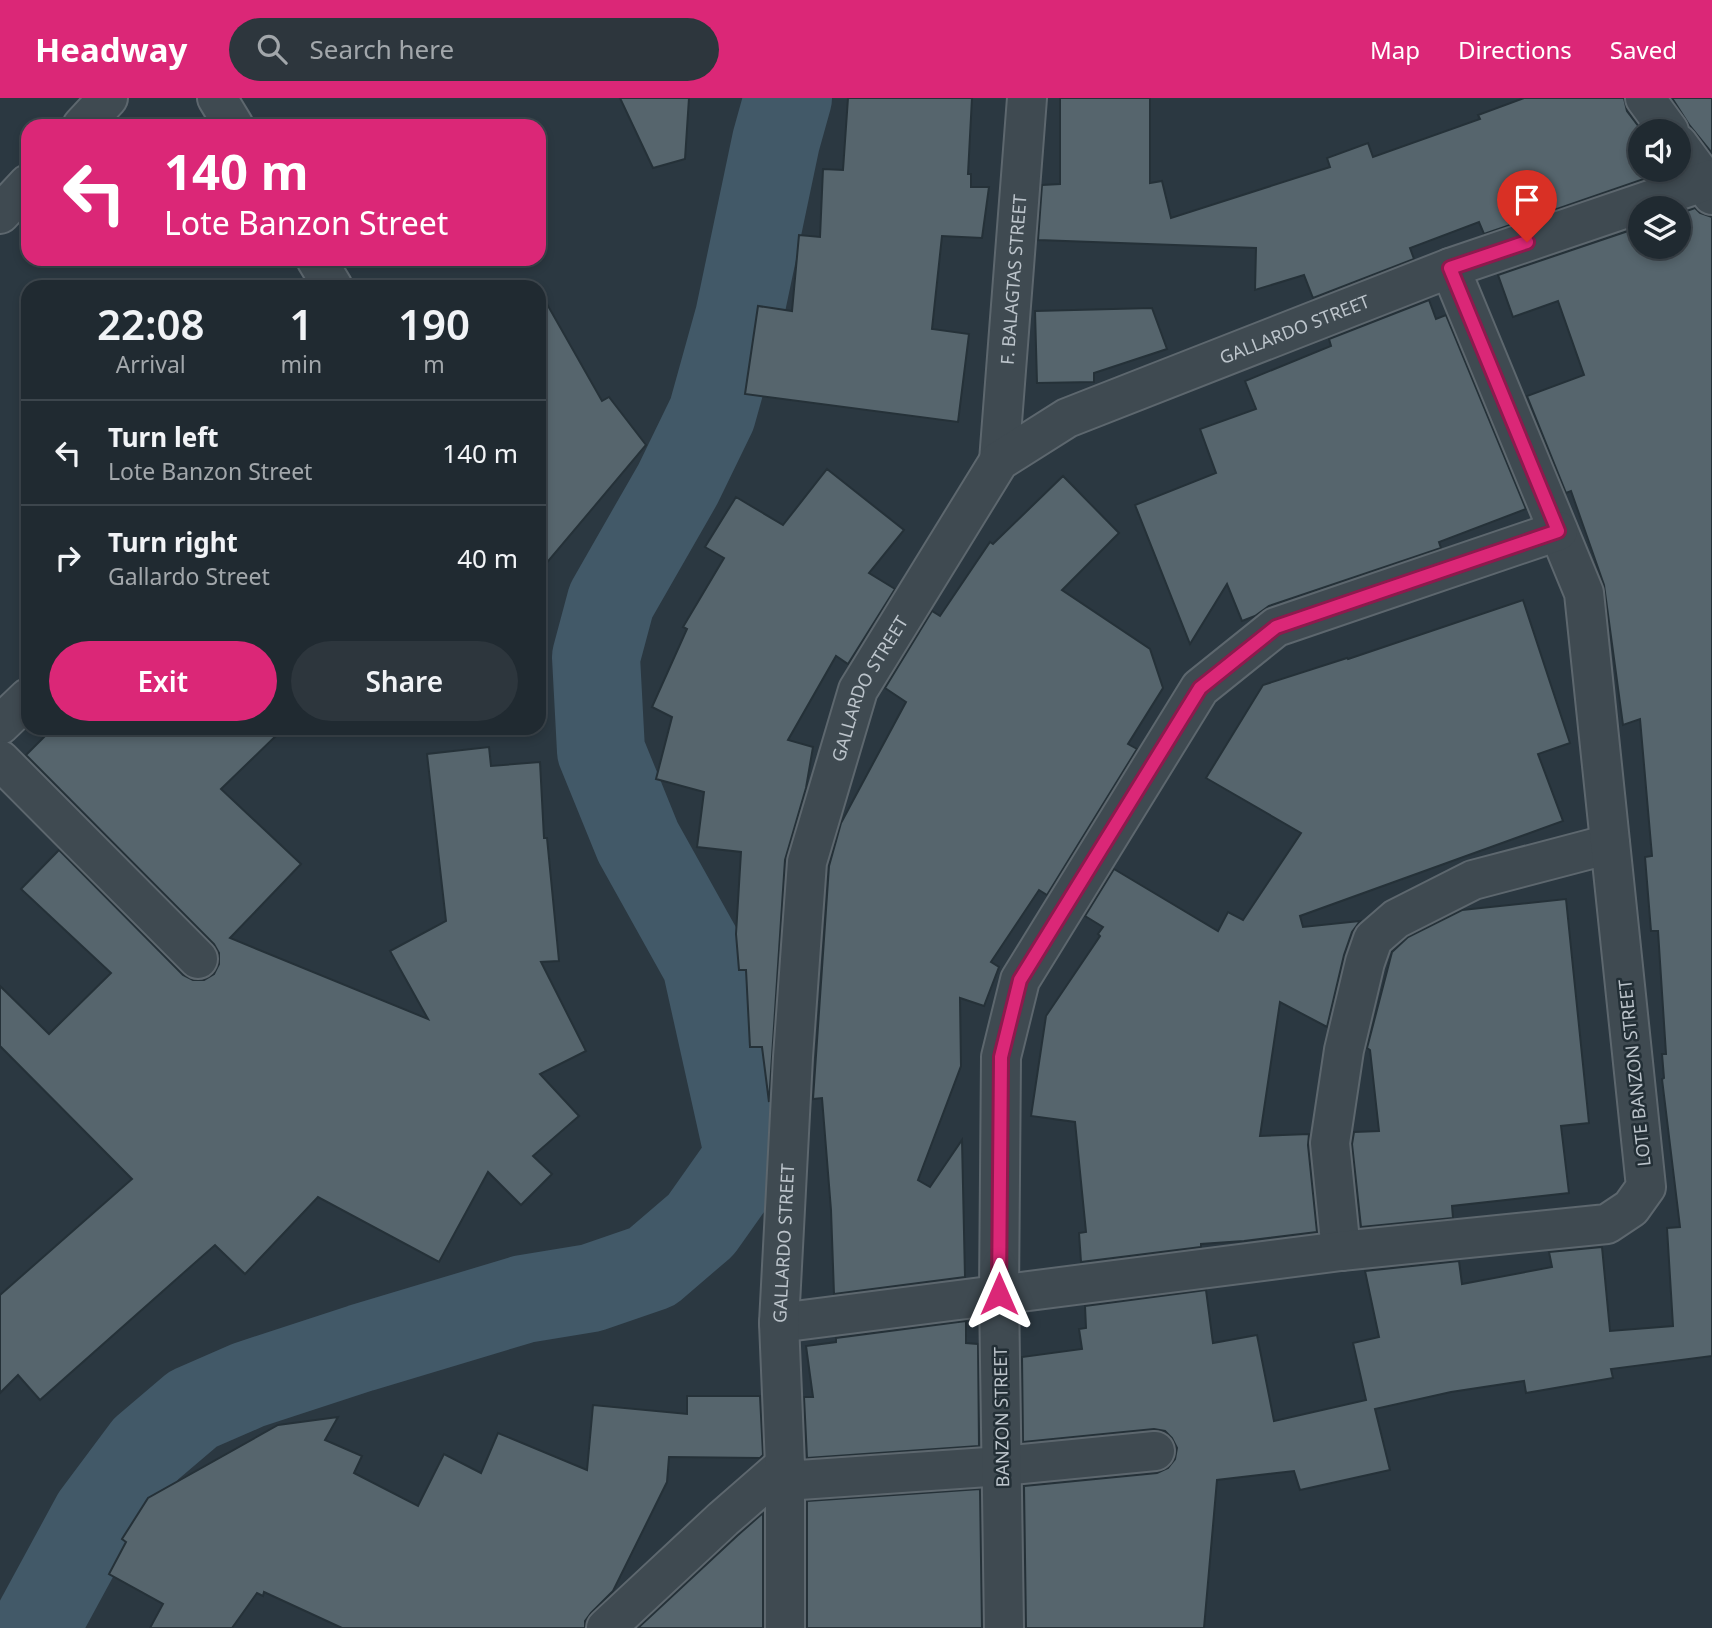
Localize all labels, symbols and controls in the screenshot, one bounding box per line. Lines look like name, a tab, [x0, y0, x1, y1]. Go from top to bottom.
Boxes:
search box	[229, 18, 719, 81]
text: Headway	[35, 27, 187, 72]
icon: search	[253, 30, 291, 68]
text: Search here	[309, 31, 454, 67]
text: Map	[1370, 33, 1420, 66]
text: Directions	[1458, 33, 1572, 66]
text: Saved	[1610, 33, 1677, 66]
map controls	[1628, 119, 1691, 259]
button: sound	[1628, 119, 1691, 182]
text: 140 m	[164, 138, 309, 204]
icon: left	[49, 147, 140, 238]
pin	[1497, 170, 1557, 242]
icon: arrive	[1508, 181, 1546, 219]
street label: F. BALAGTAS STREET	[994, 194, 1032, 366]
button: layers	[1628, 196, 1691, 259]
text: Lote Banzon Street	[164, 201, 448, 244]
street label: GALLARDO STREET	[1216, 289, 1373, 369]
text: 22:08	[97, 295, 205, 352]
text: 1	[289, 295, 313, 352]
text: 190	[398, 295, 470, 352]
text: Arrival	[116, 348, 186, 380]
text: min	[280, 348, 322, 380]
text: m	[423, 348, 445, 380]
text: Turn left	[108, 419, 219, 455]
icon: left	[49, 434, 87, 472]
text: 140 m	[442, 435, 518, 471]
text: Lote Banzon Street	[108, 455, 312, 487]
text: Turn right	[108, 524, 238, 560]
icon: right	[49, 539, 87, 577]
text: 40 m	[457, 540, 518, 576]
text: Gallardo Street	[108, 560, 270, 592]
street label: GALLARDO STREET	[825, 611, 913, 764]
button: Exit	[49, 641, 277, 721]
button: Share	[291, 641, 518, 721]
street label: LOTE BANZON STREET	[1612, 978, 1656, 1168]
street label: GALLARDO STREET	[767, 1163, 799, 1323]
position arrow	[962, 1257, 1036, 1331]
street label: BANZON STREET	[988, 1347, 1014, 1487]

